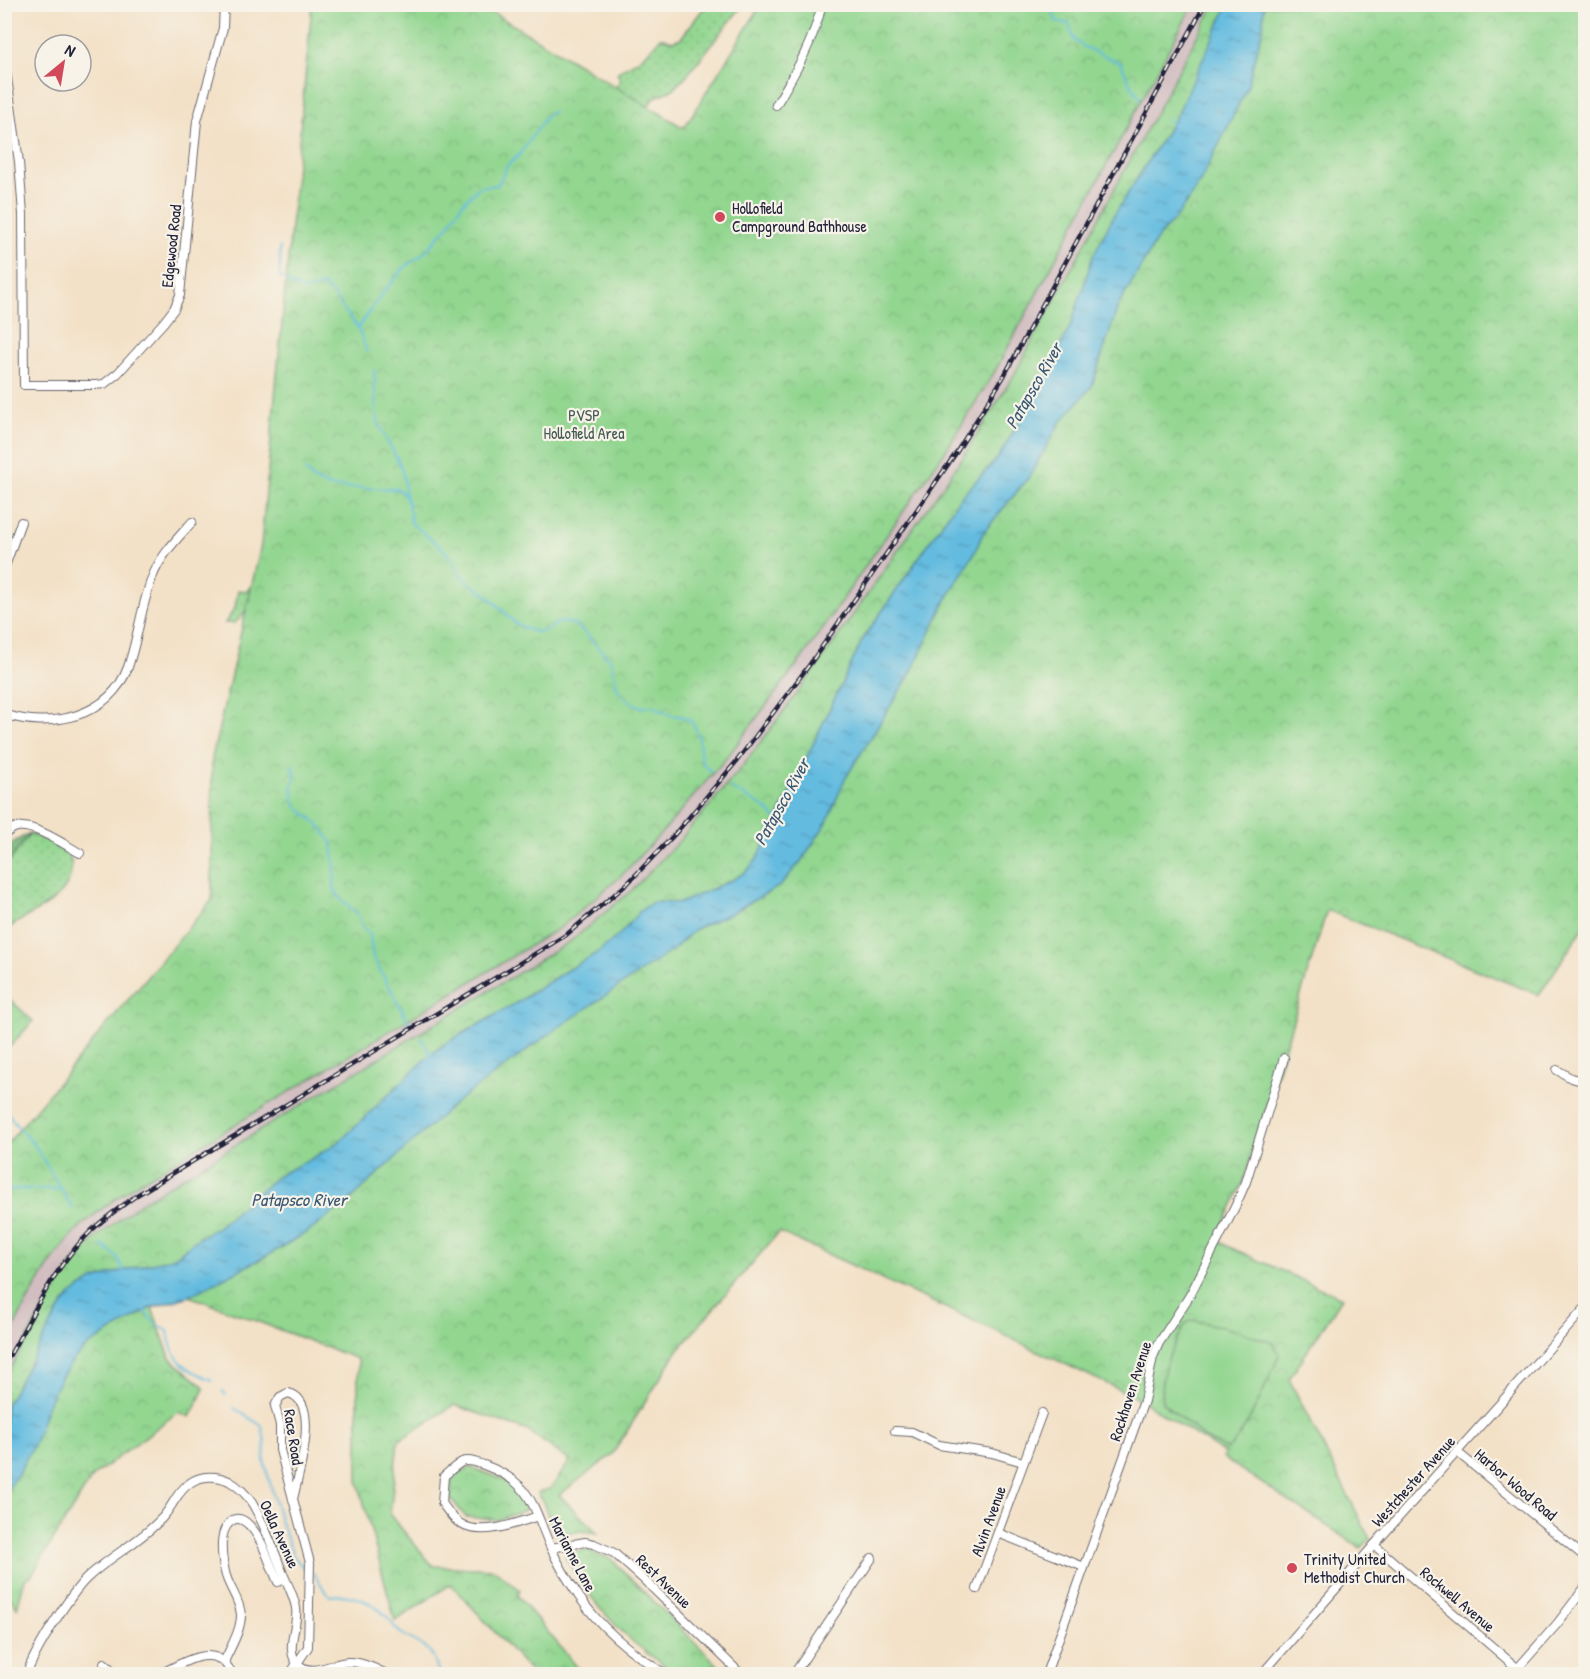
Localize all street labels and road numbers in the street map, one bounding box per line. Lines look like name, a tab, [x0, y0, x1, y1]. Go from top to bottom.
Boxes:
street label: Edgewood Road	[156, 203, 186, 289]
street label: Rockhaven Avenue	[1103, 1338, 1157, 1444]
street label: Race Road	[279, 1408, 309, 1466]
street label: Westchester Avenue	[1366, 1430, 1460, 1531]
street label: Harbor Wood Road	[1470, 1443, 1562, 1525]
street label: Alvin Avenue	[965, 1482, 1011, 1559]
street label: Oella Avenue	[255, 1496, 306, 1572]
street label: Marianne Lane	[544, 1513, 602, 1596]
street label: Rest Avenue	[631, 1549, 697, 1614]
street label: Rockwell Avenue	[1416, 1561, 1501, 1637]

